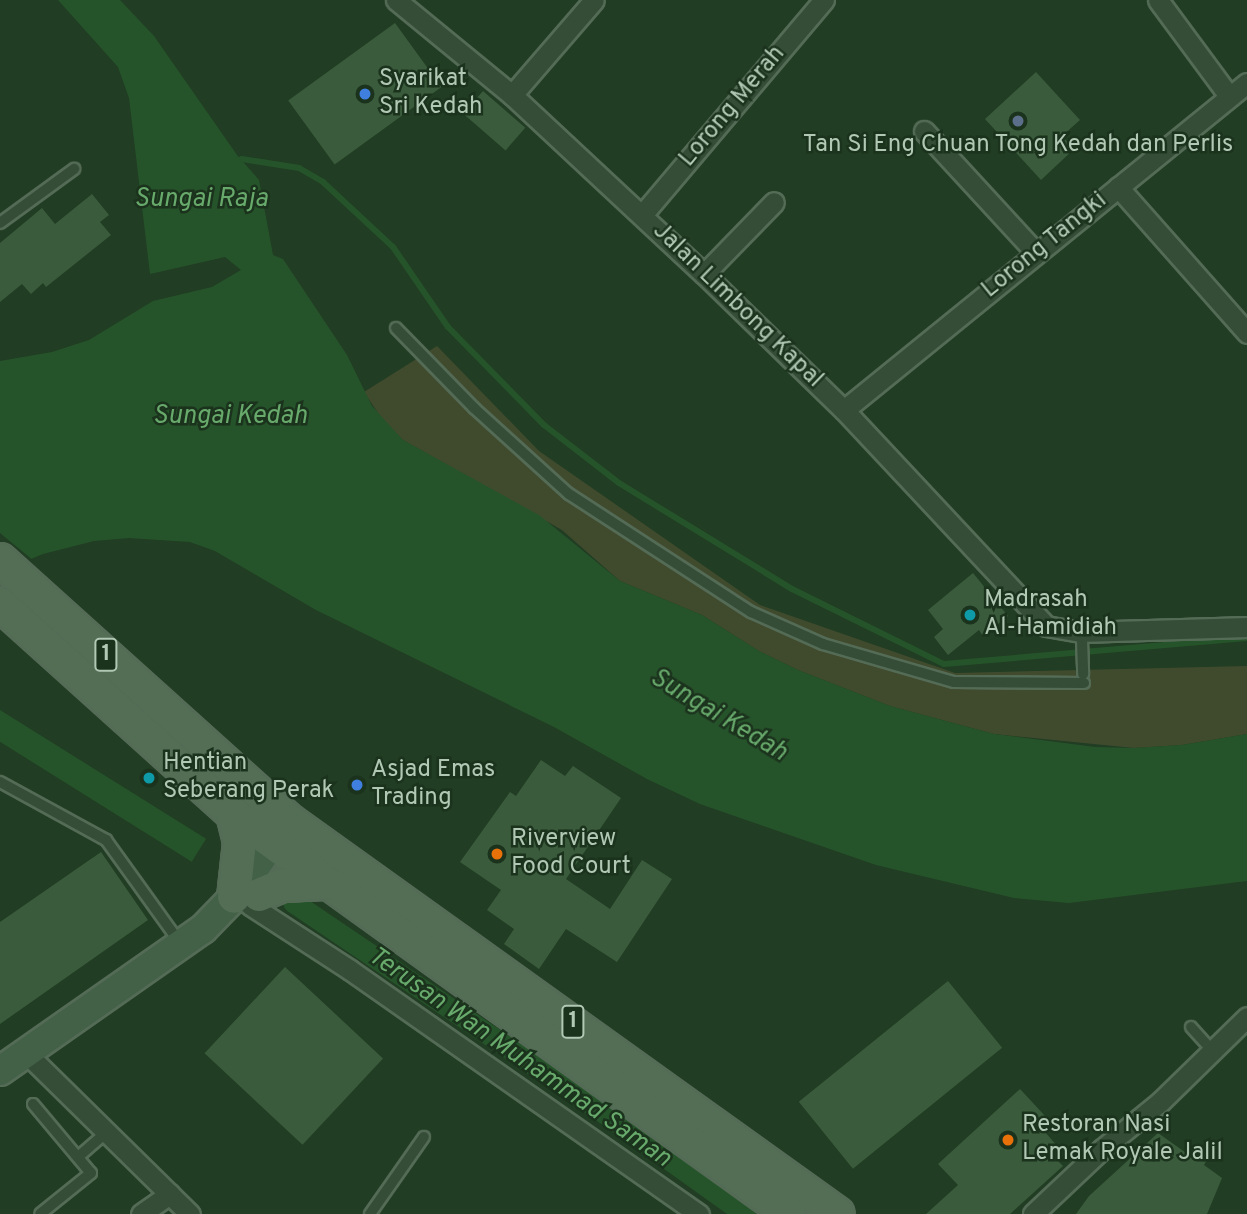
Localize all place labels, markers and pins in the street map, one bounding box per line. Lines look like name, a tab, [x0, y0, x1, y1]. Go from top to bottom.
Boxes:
place label: Syarikat Sri Kedah	[379, 66, 483, 122]
marker: Syarikat Sri Kedah	[357, 86, 373, 102]
marker: Tan Si Eng Chuan Tong Kedah dan Perlis	[1010, 113, 1026, 129]
place label: Tan Si Eng Chuan Tong Kedah dan Perlis	[802, 132, 1234, 160]
place label: Madrasah Al-Hamidiah	[984, 587, 1117, 643]
marker: Madrasah Al-Hamidiah	[962, 607, 978, 623]
place label: Hentian Seberang Perak	[163, 750, 334, 806]
place label: Asjad Emas Trading	[371, 757, 495, 813]
marker: Hentian Seberang Perak	[141, 770, 157, 786]
marker: Asjad Emas Trading	[349, 777, 365, 793]
place label: Riverview Food Court	[511, 826, 631, 882]
marker: Riverview Food Court	[489, 846, 505, 862]
place label: Restoran Nasi Lemak Royale Jalil	[1022, 1112, 1223, 1168]
marker: Restoran Nasi Lemak Royale Jalil	[1000, 1132, 1016, 1148]

